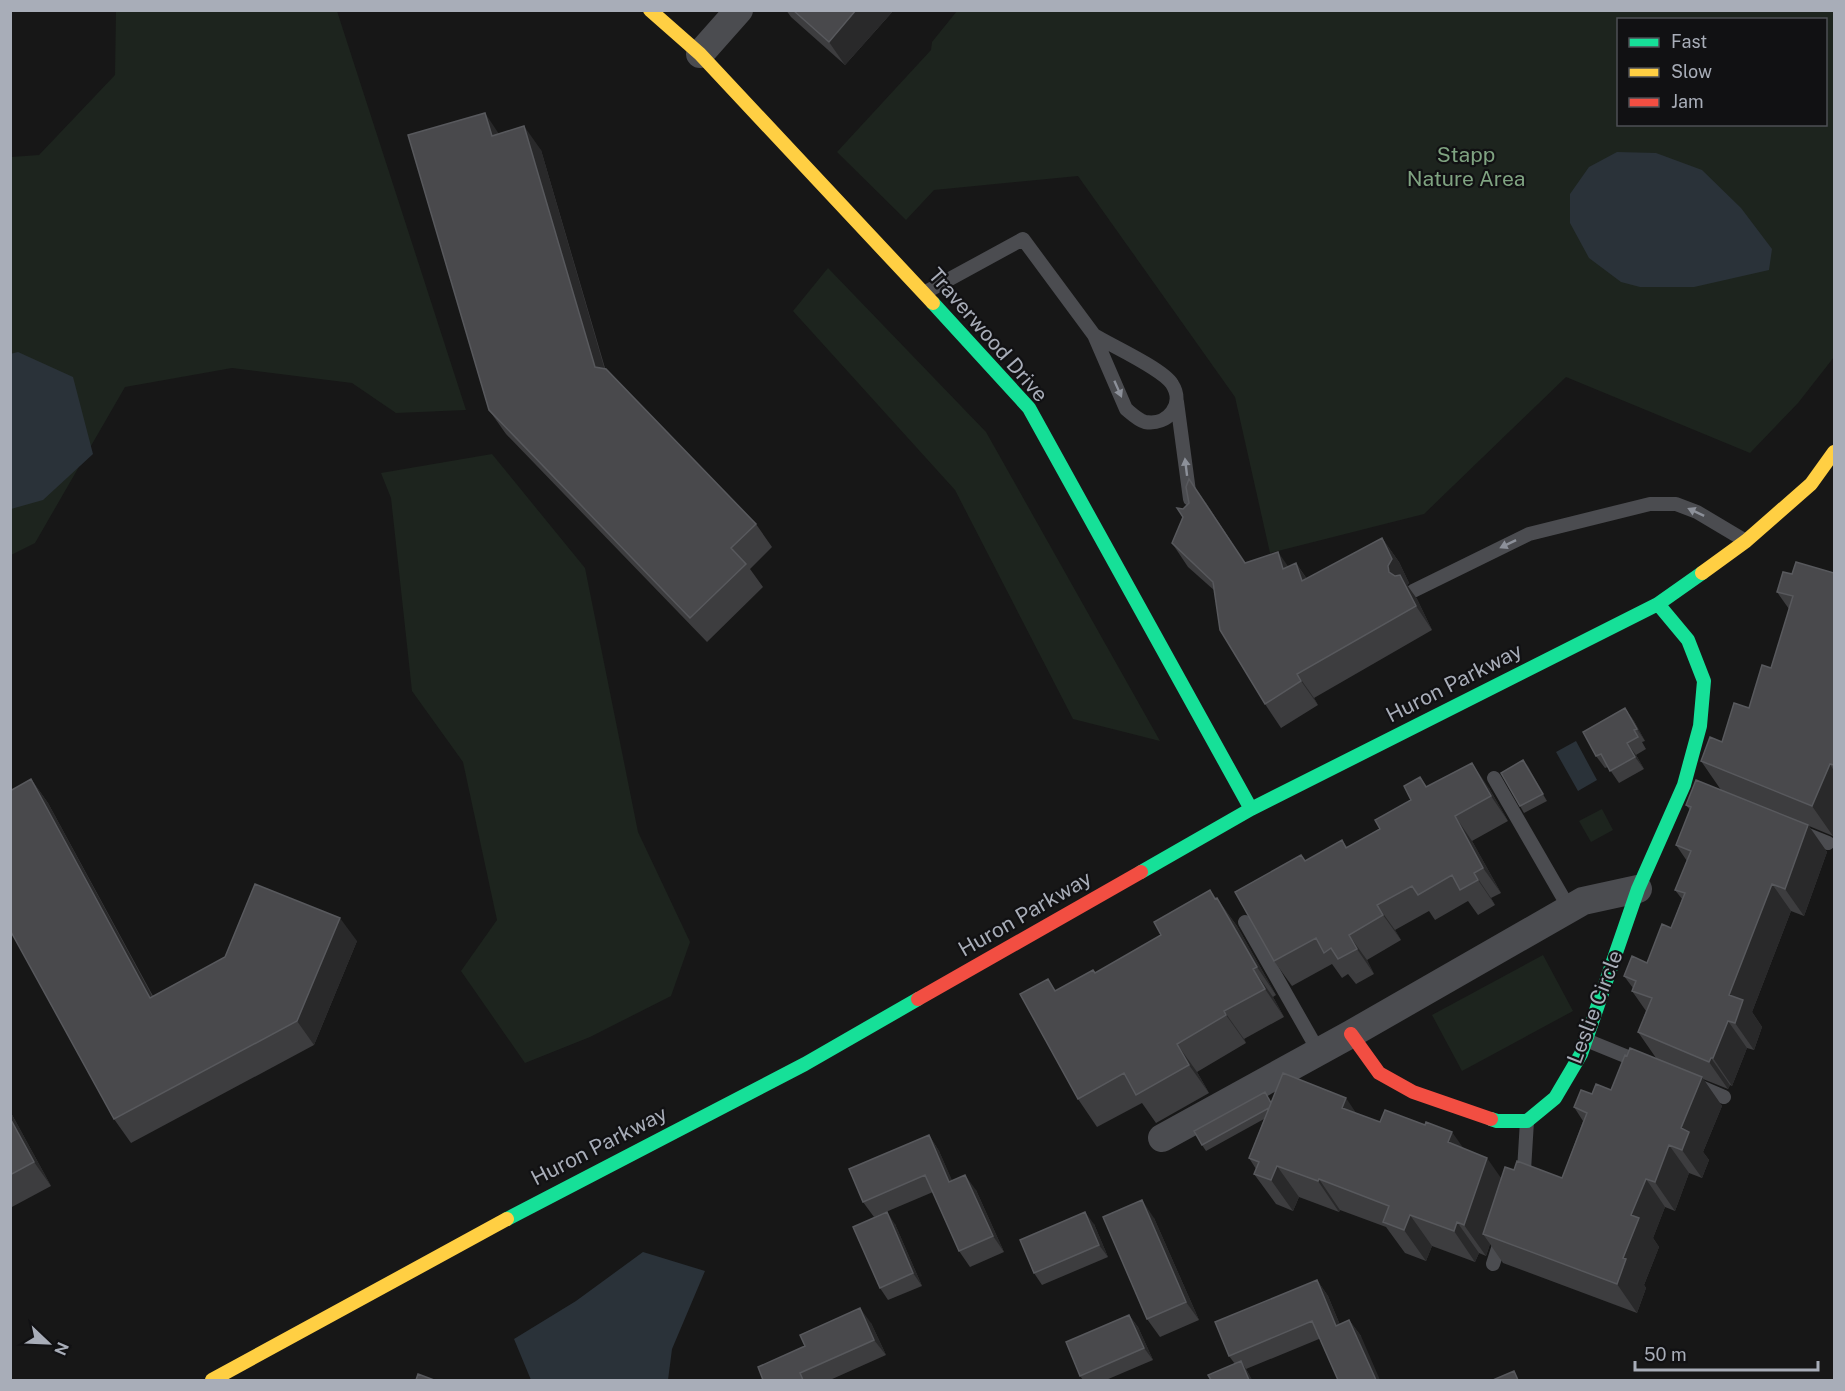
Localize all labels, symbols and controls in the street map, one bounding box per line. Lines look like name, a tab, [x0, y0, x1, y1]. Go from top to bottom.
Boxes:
legend	[1617, 18, 1827, 126]
text: Fast	[1671, 31, 1707, 52]
text: Slow	[1671, 61, 1712, 82]
text: Jam	[1671, 91, 1704, 112]
park label: Stapp Nature Area	[1407, 142, 1525, 191]
street label: Traverwood Drive	[923, 263, 1053, 407]
one-way arrow	[1113, 380, 1123, 398]
one-way arrow	[1181, 457, 1190, 476]
one-way arrow	[1687, 508, 1704, 517]
one-way arrow	[1500, 539, 1517, 549]
street label: Huron Parkway	[1382, 638, 1526, 728]
street label: Huron Parkway	[954, 865, 1096, 962]
street label: Leslie Circle	[1561, 947, 1628, 1067]
street label: Huron Parkway	[527, 1101, 671, 1191]
north arrow	[18, 1313, 78, 1373]
scale bar	[1635, 1334, 1818, 1372]
text: N	[50, 1339, 73, 1358]
text: 50 m	[1644, 1344, 1687, 1365]

